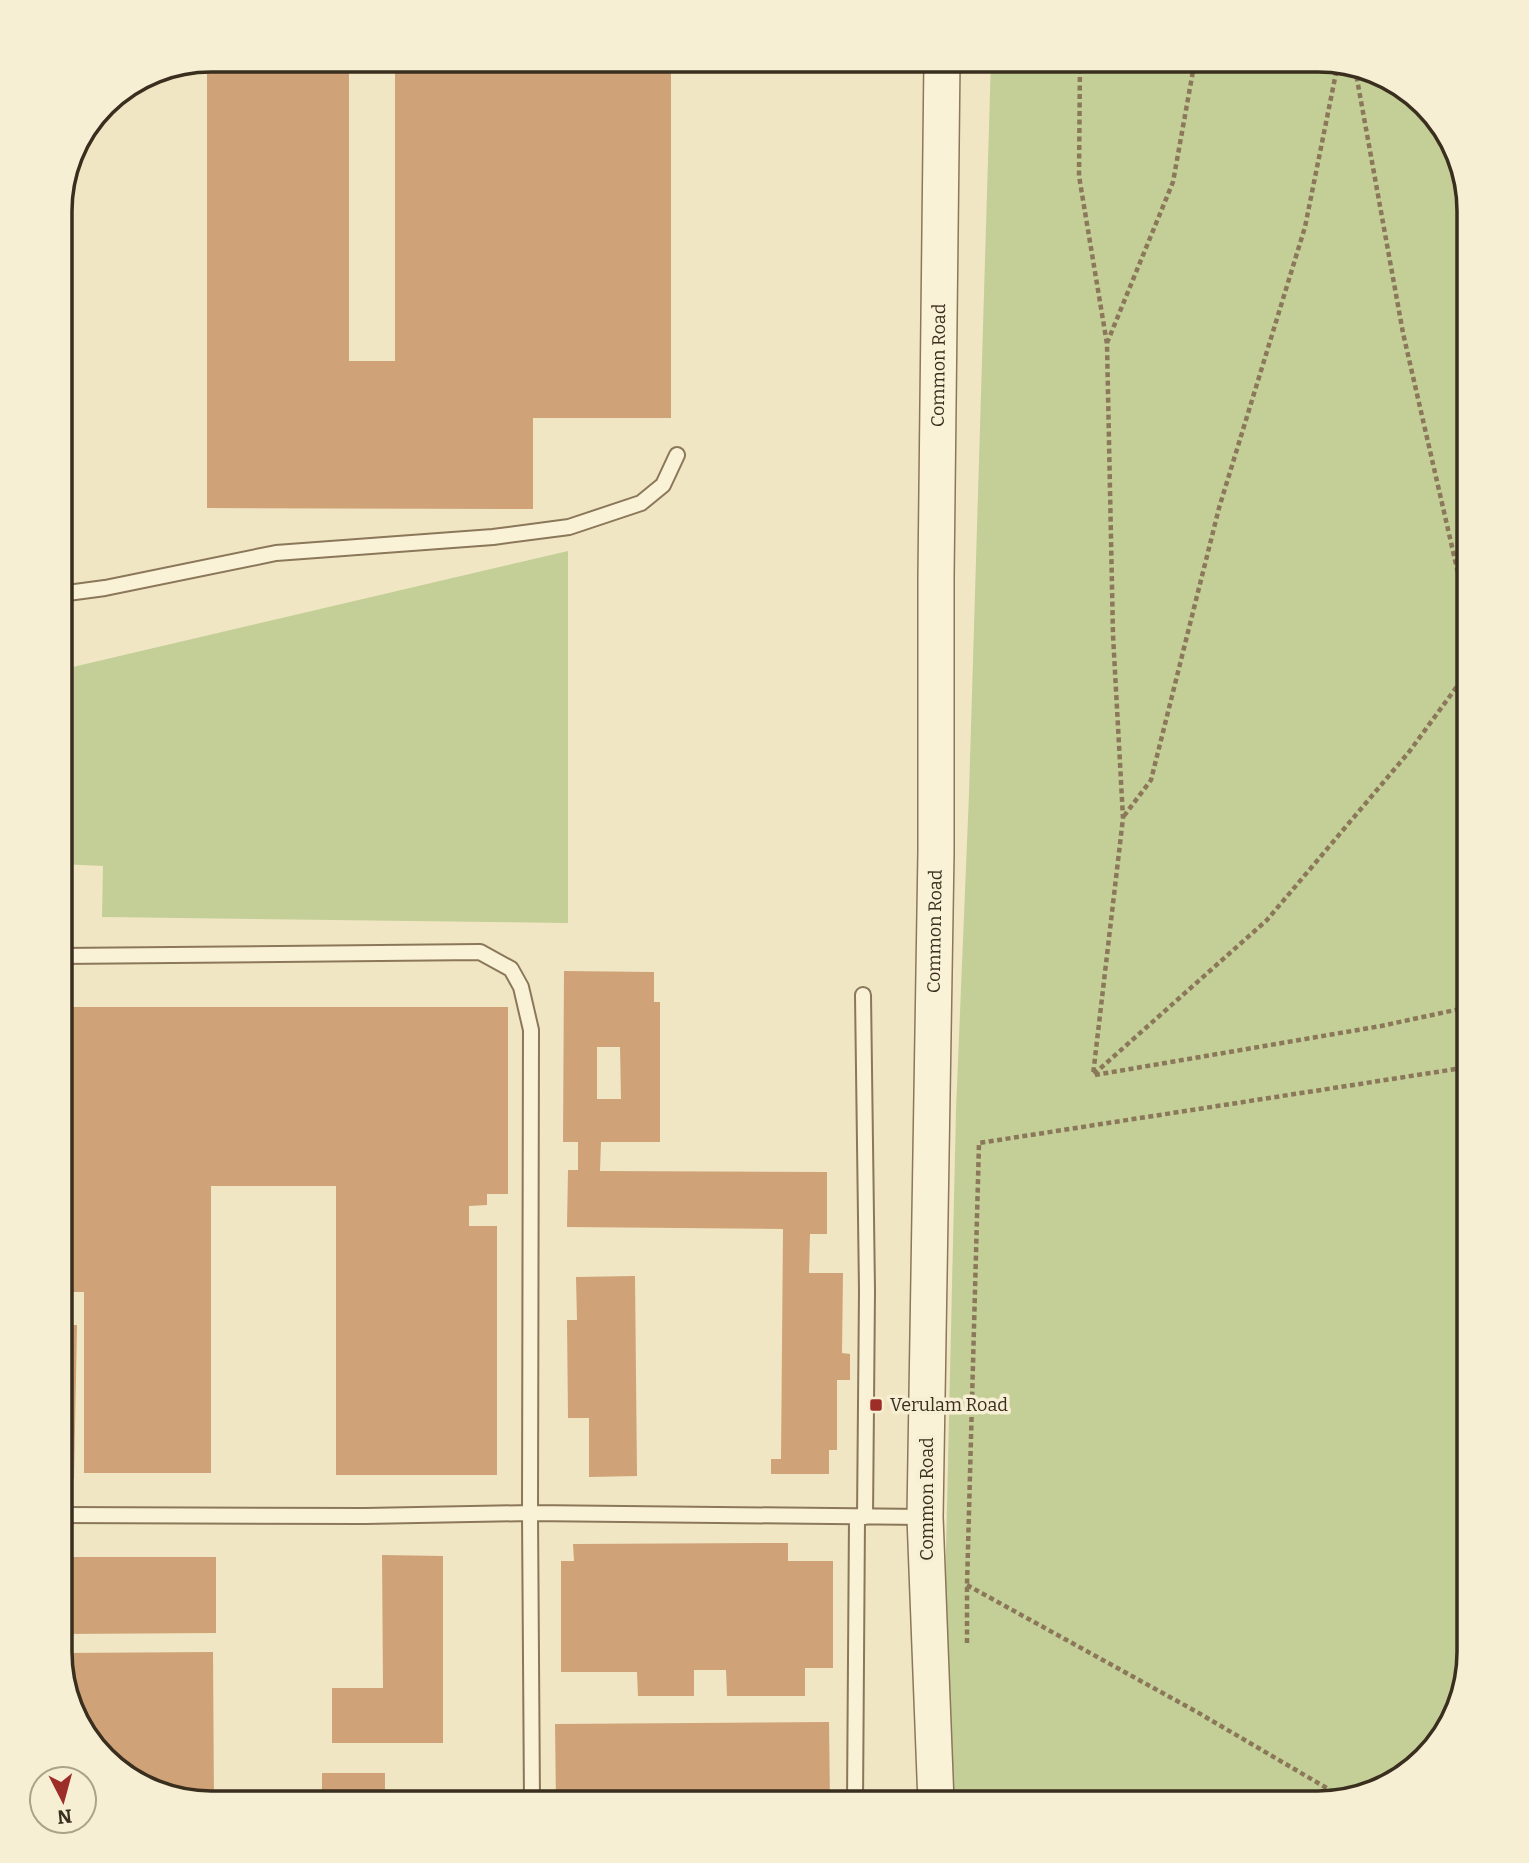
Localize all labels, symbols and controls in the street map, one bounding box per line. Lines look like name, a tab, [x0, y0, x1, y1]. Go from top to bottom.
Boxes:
street label: Common Road	[927, 303, 950, 427]
street label: Common Road	[923, 869, 947, 993]
place label: Verulam Road	[890, 1394, 1008, 1416]
marker: Verulam Road	[868, 1397, 884, 1413]
street label: Common Road	[916, 1437, 938, 1561]
north arrow	[28, 1765, 98, 1835]
text: N	[56, 1804, 73, 1829]

